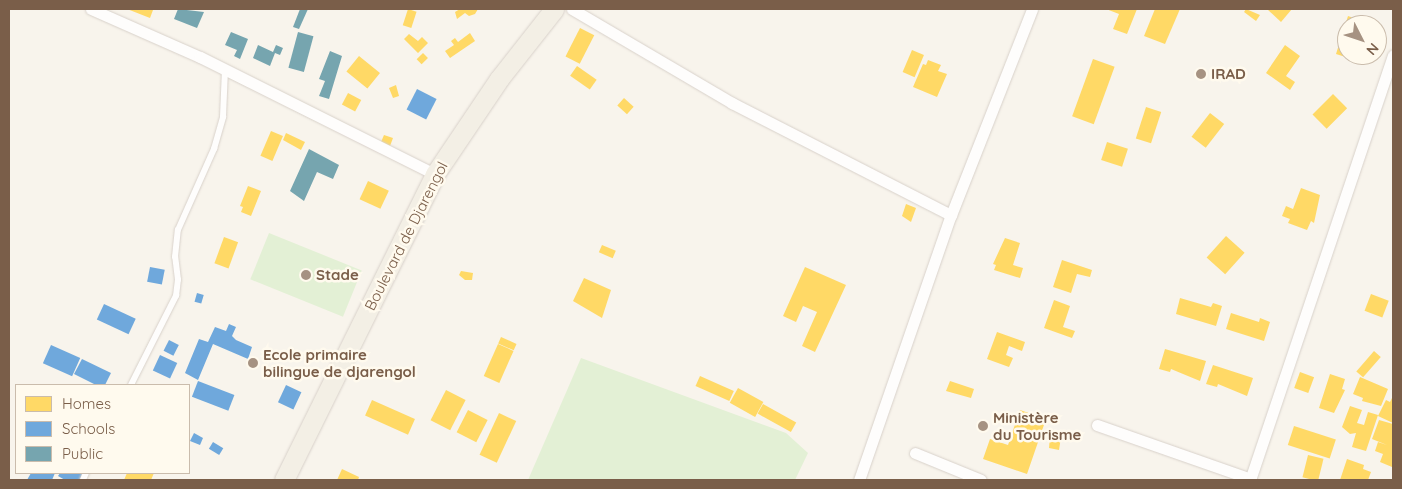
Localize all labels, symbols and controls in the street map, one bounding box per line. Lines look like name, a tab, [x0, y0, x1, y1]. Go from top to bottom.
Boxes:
north arrow	[1337, 15, 1387, 65]
text: N	[1362, 39, 1383, 59]
place label: IRAD	[1211, 65, 1246, 83]
marker: IRAD	[1195, 68, 1207, 80]
street label: Boulevard de Djarengol	[361, 159, 451, 313]
place label: Stade	[316, 266, 359, 284]
marker: Stade	[300, 269, 312, 281]
place label: Ecole primaire bilingue de djarengol	[263, 345, 416, 380]
marker: Ecole primaire bilingue de djarengol	[247, 357, 259, 369]
legend	[15, 384, 190, 474]
text: Homes	[62, 394, 111, 413]
place label: Ministère du Tourisme	[993, 408, 1081, 443]
text: Schools	[62, 419, 115, 438]
marker: Ministère du Tourisme	[977, 420, 989, 432]
text: Public	[62, 444, 103, 463]

